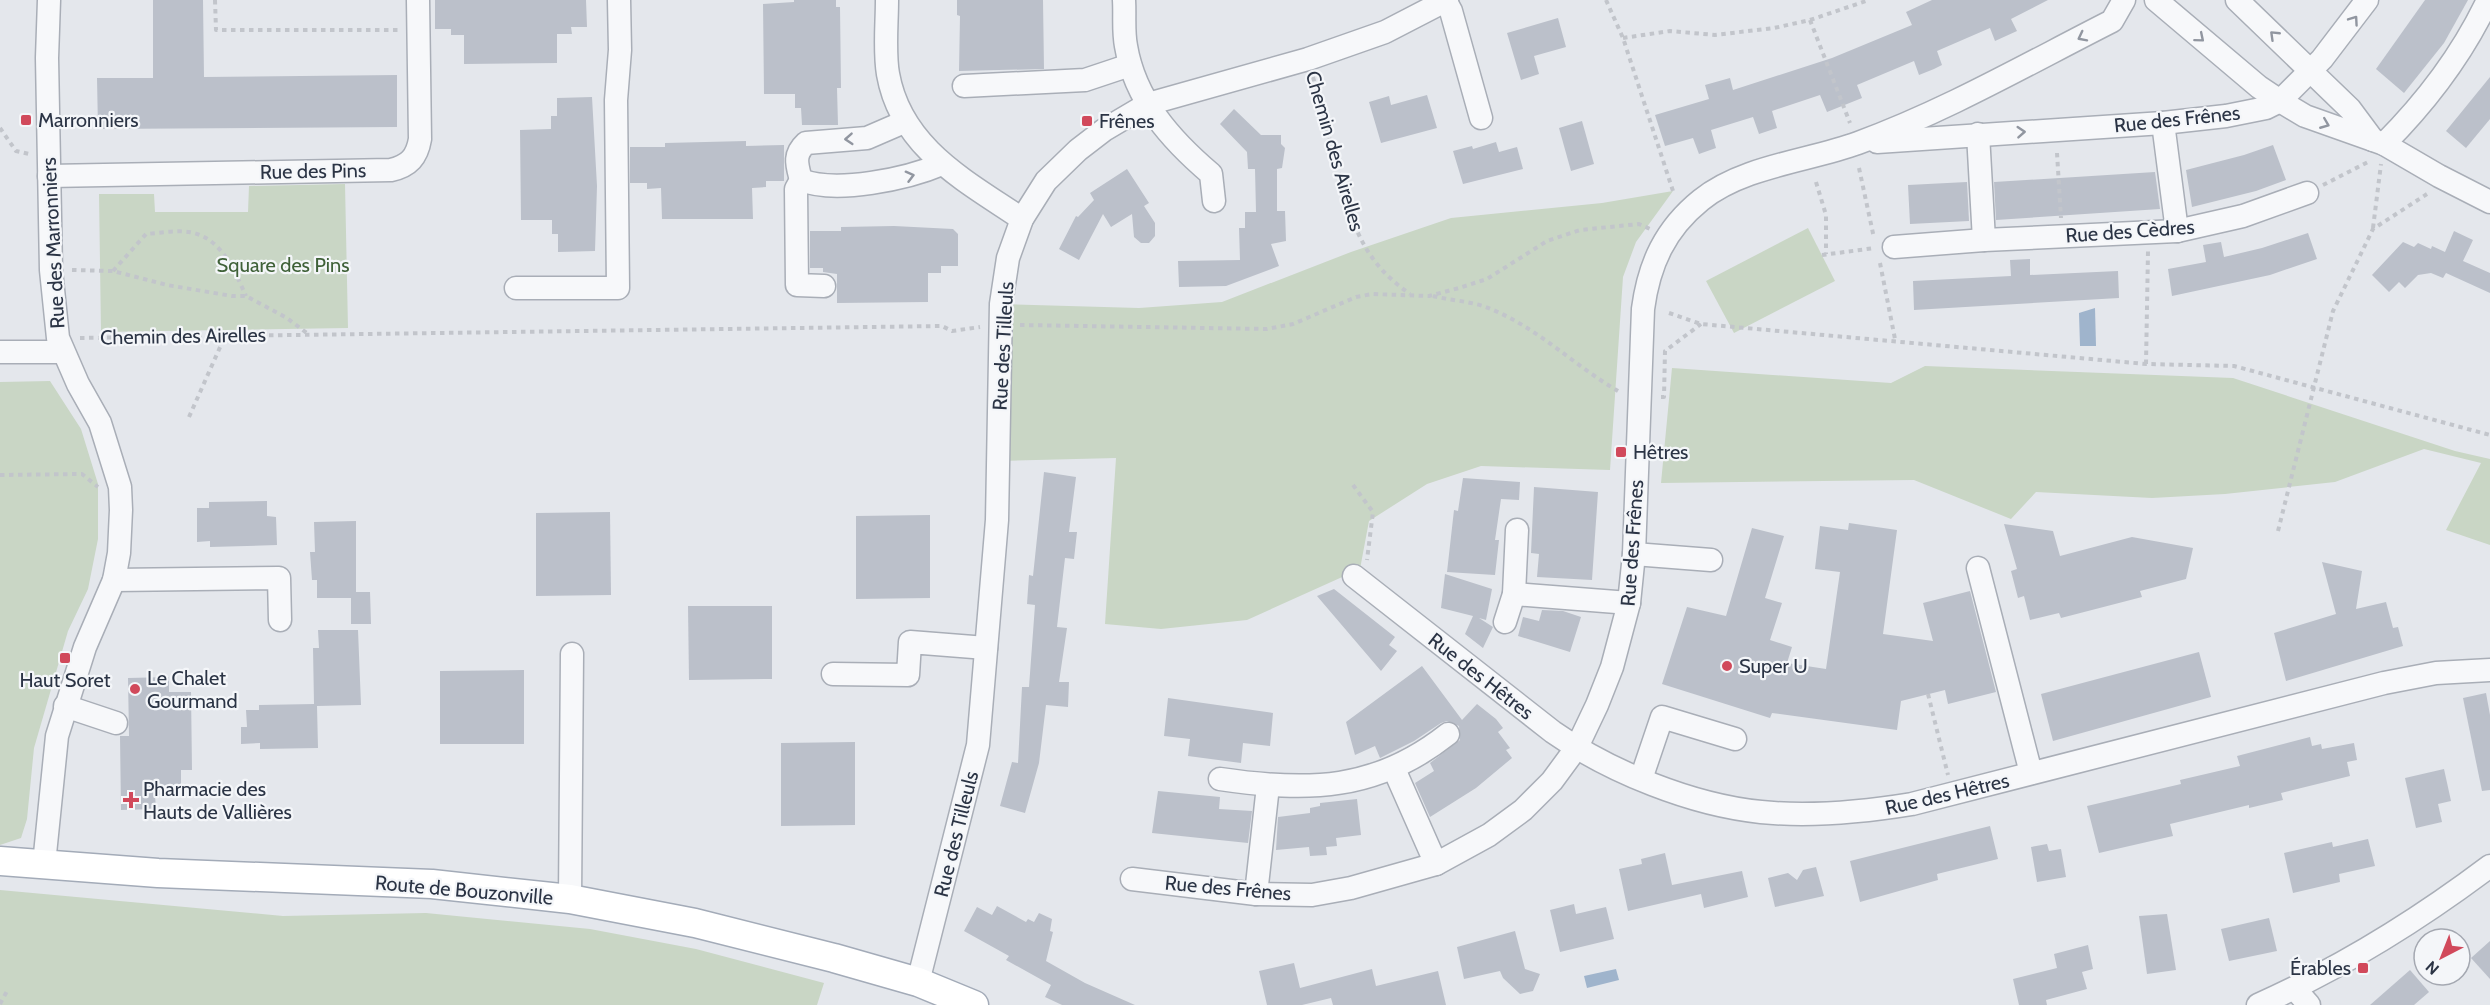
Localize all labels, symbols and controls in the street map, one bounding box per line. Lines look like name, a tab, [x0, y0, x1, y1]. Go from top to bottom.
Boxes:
one-way arrow	[2347, 16, 2358, 27]
one-way arrow	[2077, 29, 2088, 41]
one-way arrow	[2193, 31, 2204, 42]
one-way arrow	[2270, 32, 2281, 43]
street label: Chemin des Airelles	[1301, 68, 1369, 234]
street label: Rue des Frênes	[2113, 100, 2241, 138]
place label: Marronniers	[38, 108, 139, 132]
place label: Frênes	[1099, 109, 1155, 133]
marker: Marronniers	[19, 113, 33, 127]
marker: Frênes	[1080, 114, 1094, 128]
one-way arrow	[2319, 117, 2330, 129]
one-way arrow	[2016, 125, 2025, 138]
one-way arrow	[845, 133, 854, 146]
street label: Rue des Marronniers	[37, 157, 69, 329]
street label: Rue des Pins	[260, 158, 366, 184]
one-way arrow	[904, 171, 914, 183]
street label: Rue des Cèdres	[2065, 215, 2195, 247]
park label: Square des Pins	[217, 253, 349, 277]
street label: Rue des Tilleuls	[988, 281, 1018, 411]
street label: Chemin des Airelles	[100, 323, 266, 349]
place label: Hêtres	[1633, 440, 1688, 464]
marker: Hêtres	[1614, 445, 1628, 459]
street label: Rue des Frênes	[1616, 479, 1648, 607]
street label: Rue des Hêtres	[1424, 628, 1538, 724]
marker: Haut Soret	[58, 651, 72, 665]
place label: Super U	[1739, 654, 1808, 678]
marker: Super U	[1720, 659, 1734, 673]
place label: Le Chalet Gourmand	[147, 666, 238, 713]
place label: Haut Soret	[20, 668, 111, 692]
marker: Le Chalet Gourmand	[128, 682, 142, 696]
street label: Rue des Hêtres	[1883, 768, 2011, 820]
street label: Rue des Tilleuls	[929, 769, 983, 899]
place label: Pharmacie des Hauts de Vallières	[143, 777, 292, 824]
marker: Pharmacie des Hauts de Vallières	[124, 793, 138, 807]
street label: Route de Bouzonville	[374, 870, 554, 910]
street label: Rue des Frênes	[1164, 871, 1292, 905]
north arrow	[2412, 927, 2472, 987]
place label: Érables	[2290, 956, 2351, 980]
text: N	[2422, 957, 2443, 979]
marker: Érables	[2356, 961, 2370, 975]

